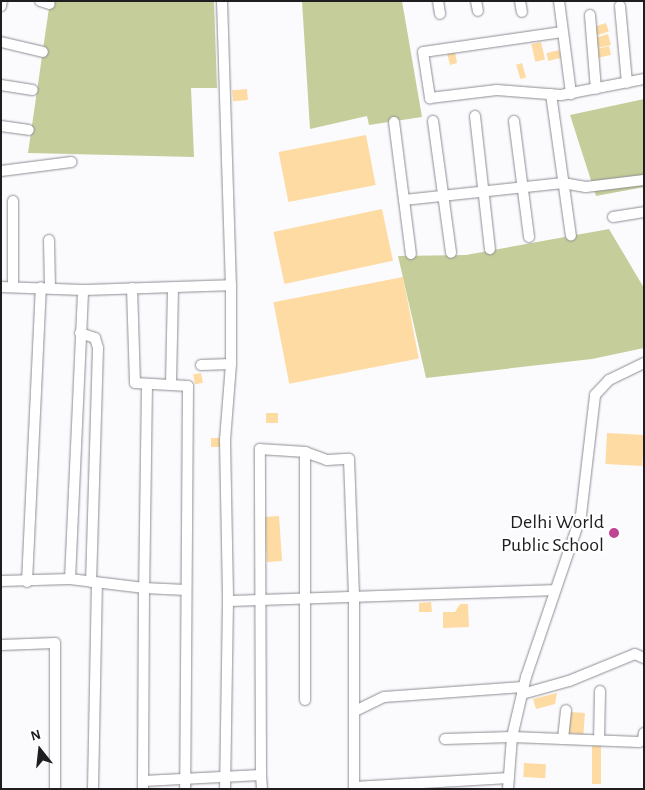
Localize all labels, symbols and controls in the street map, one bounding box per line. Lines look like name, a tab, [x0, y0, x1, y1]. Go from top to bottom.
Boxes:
place label: Delhi World Public School	[501, 510, 604, 557]
marker: Delhi World Public School	[608, 527, 620, 539]
north arrow	[15, 725, 65, 775]
text: N	[29, 728, 42, 744]

